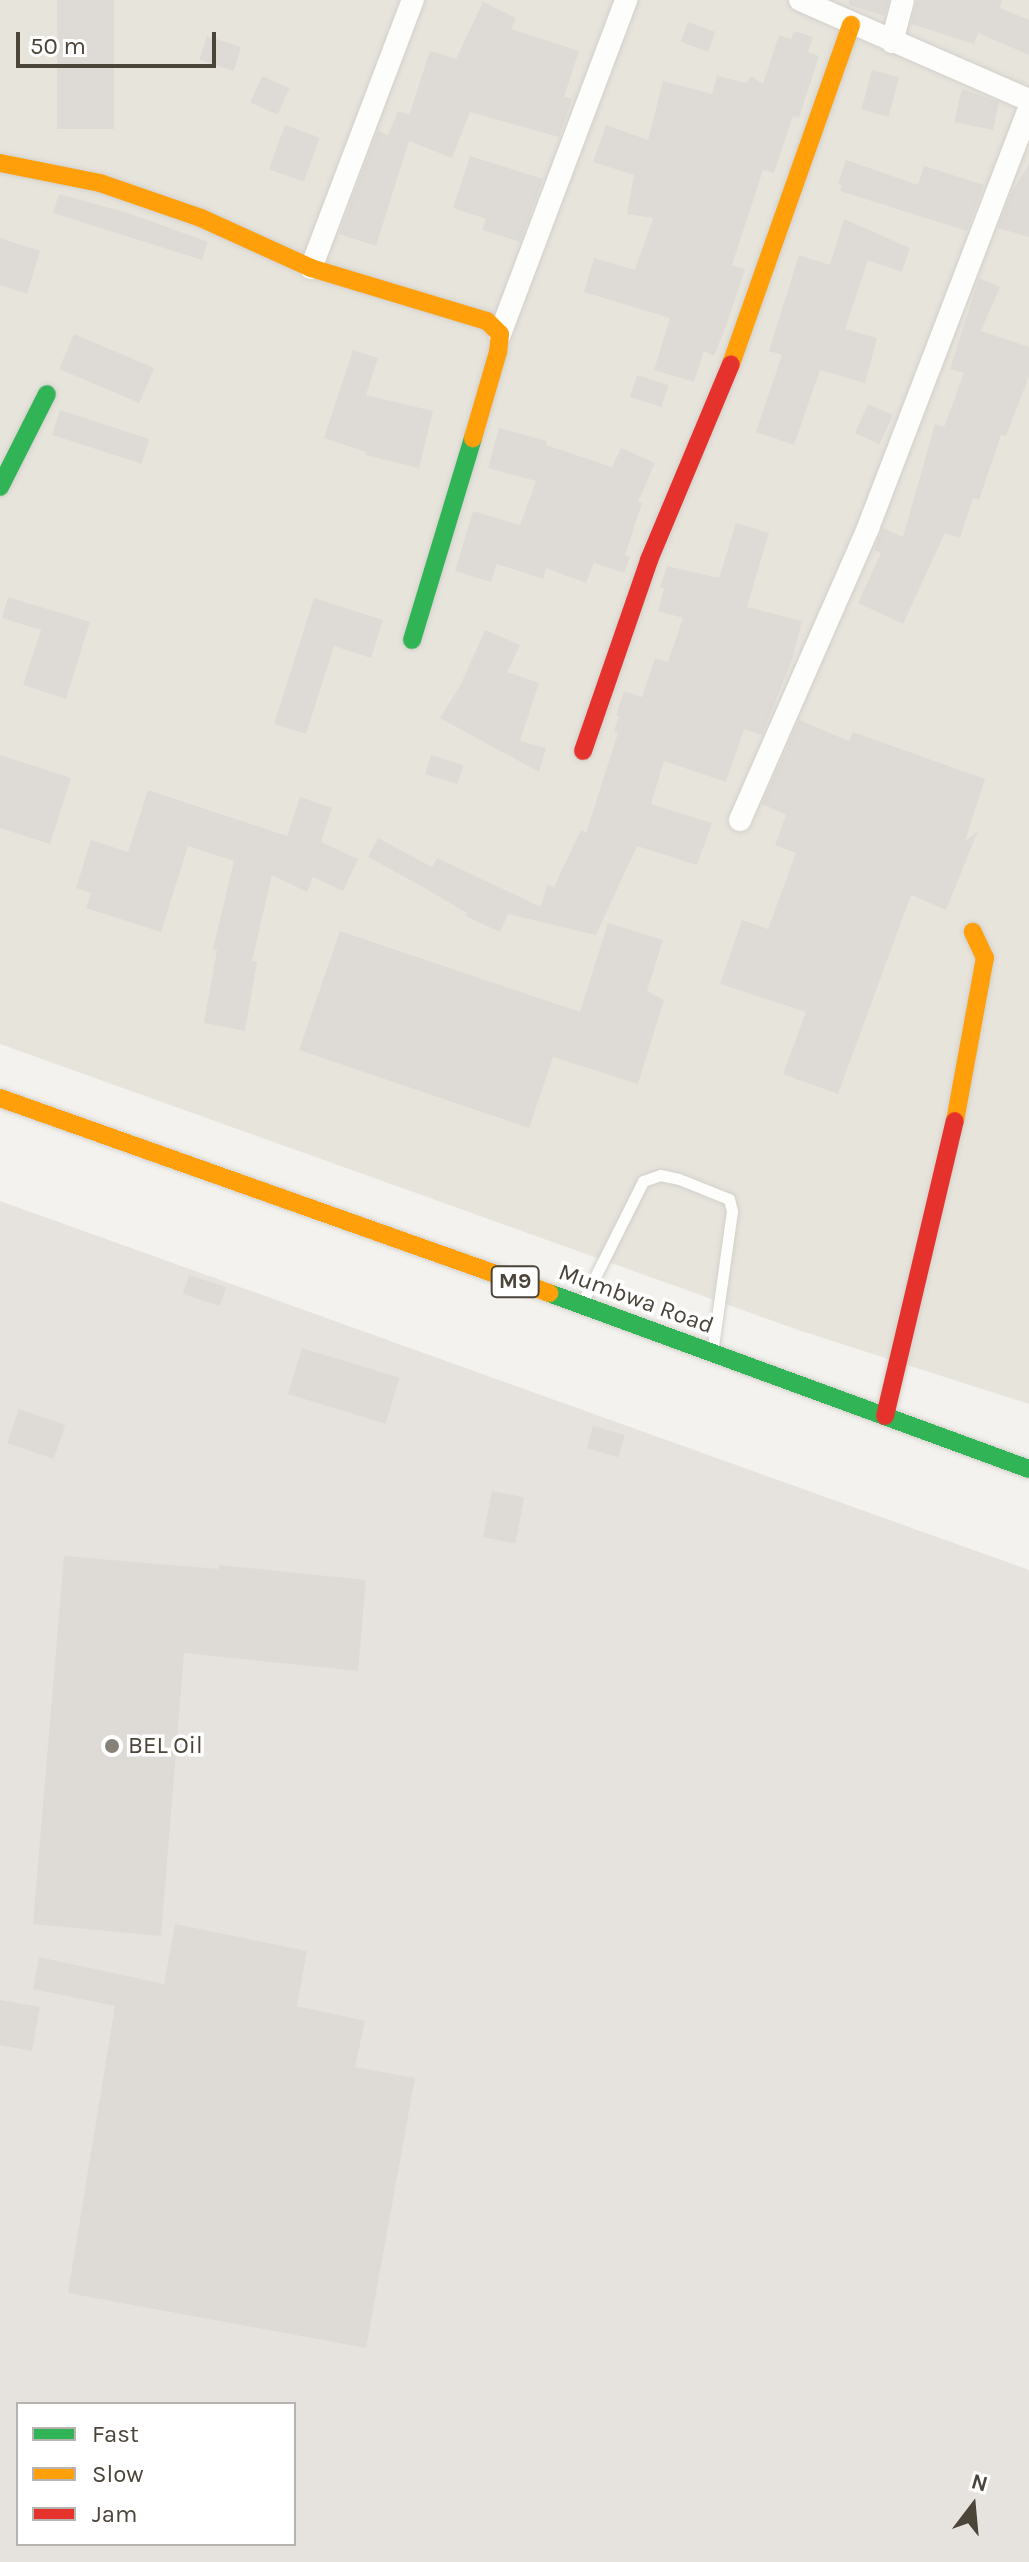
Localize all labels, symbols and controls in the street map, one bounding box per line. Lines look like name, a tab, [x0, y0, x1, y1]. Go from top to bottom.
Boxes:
scale bar	[20, 16, 220, 66]
text: 50 m	[30, 32, 86, 60]
street label: Mumbwa Road	[554, 1258, 718, 1340]
road number: M9	[489, 1264, 541, 1300]
place label: BEL Oil	[128, 1732, 203, 1760]
marker: BEL Oil	[103, 1737, 121, 1755]
legend	[16, 2402, 296, 2546]
text: Fast	[92, 2420, 139, 2448]
text: Slow	[92, 2460, 144, 2488]
north arrow	[933, 2466, 1013, 2546]
text: N	[968, 2468, 991, 2498]
text: Jam	[92, 2500, 137, 2528]

